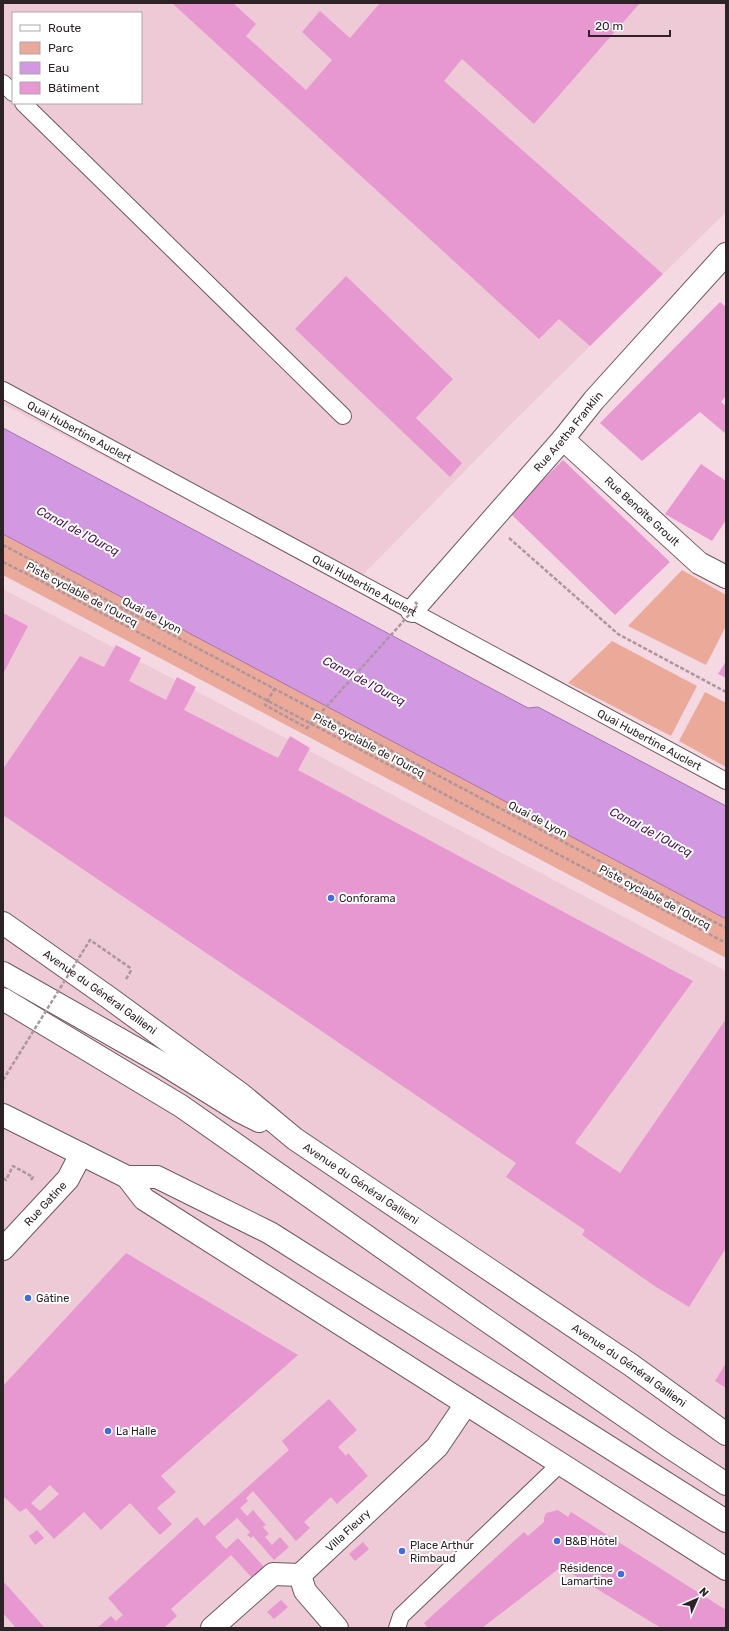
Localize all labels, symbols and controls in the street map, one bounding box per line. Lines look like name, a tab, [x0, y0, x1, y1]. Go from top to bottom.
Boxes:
legend	[12, 12, 142, 104]
scale bar	[589, 12, 670, 38]
text: 20 m	[595, 19, 623, 33]
text: Route	[48, 21, 82, 35]
text: Parc	[48, 41, 74, 55]
text: Eau	[48, 61, 69, 75]
text: Bâtiment	[48, 81, 100, 95]
street label: Rue Aretha Franklin	[531, 389, 606, 475]
street label: Quai Hubertine Auclert	[25, 398, 134, 466]
street label: Rue Benoîte Groult	[602, 474, 682, 549]
water label: Canal de l'Ourcq	[34, 503, 122, 559]
street label: Quai Hubertine Auclert	[310, 553, 419, 620]
street label: Piste cyclable de l'Ourcq	[24, 560, 140, 629]
street label: Quai de Lyon	[120, 594, 183, 636]
water label: Canal de l'Ourcq	[320, 653, 408, 709]
street label: Quai Hubertine Auclert	[595, 707, 704, 774]
street label: Piste cyclable de l'Ourcq	[311, 711, 427, 780]
street label: Quai de Lyon	[506, 798, 569, 840]
water label: Canal de l'Ourcq	[607, 804, 695, 860]
street label: Piste cyclable de l'Ourcq	[597, 863, 713, 932]
place label: Conforama	[339, 892, 396, 905]
marker: Conforama	[326, 893, 336, 903]
street label: Avenue du Général Gallieni	[41, 947, 159, 1037]
street label: Avenue du Général Gallieni	[301, 1140, 421, 1227]
street label: Rue Gatine	[22, 1179, 69, 1229]
place label: Gâtine	[36, 1292, 69, 1305]
marker: Gâtine	[23, 1293, 33, 1303]
street label: Avenue du Général Gallieni	[569, 1321, 689, 1410]
place label: La Halle	[116, 1425, 156, 1438]
marker: La Halle	[103, 1426, 113, 1436]
street label: Villa Fleury	[323, 1507, 373, 1555]
place label: B&B Hôtel	[565, 1535, 617, 1548]
marker: B&B Hôtel	[552, 1536, 562, 1546]
place label: Place Arthur Rimbaud	[410, 1539, 475, 1565]
marker: Place Arthur Rimbaud	[397, 1546, 407, 1556]
place label: Résidence Lamartine	[560, 1562, 613, 1588]
marker: Résidence Lamartine	[616, 1569, 626, 1579]
north arrow	[677, 1579, 717, 1619]
text: N	[696, 1585, 711, 1600]

